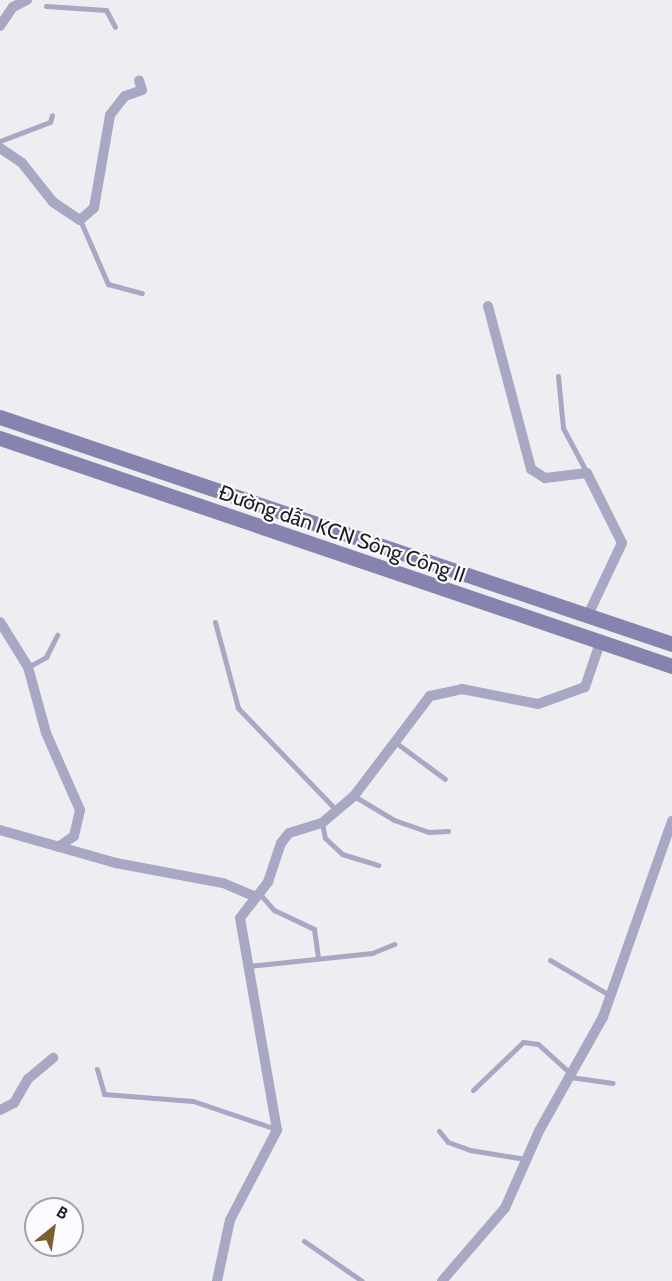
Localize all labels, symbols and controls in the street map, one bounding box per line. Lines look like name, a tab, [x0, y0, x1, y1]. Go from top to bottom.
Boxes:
street label: Đường dẫn KCN Sông Công II	[215, 480, 469, 588]
north arrow	[24, 1197, 84, 1257]
text: B	[53, 1202, 71, 1223]

